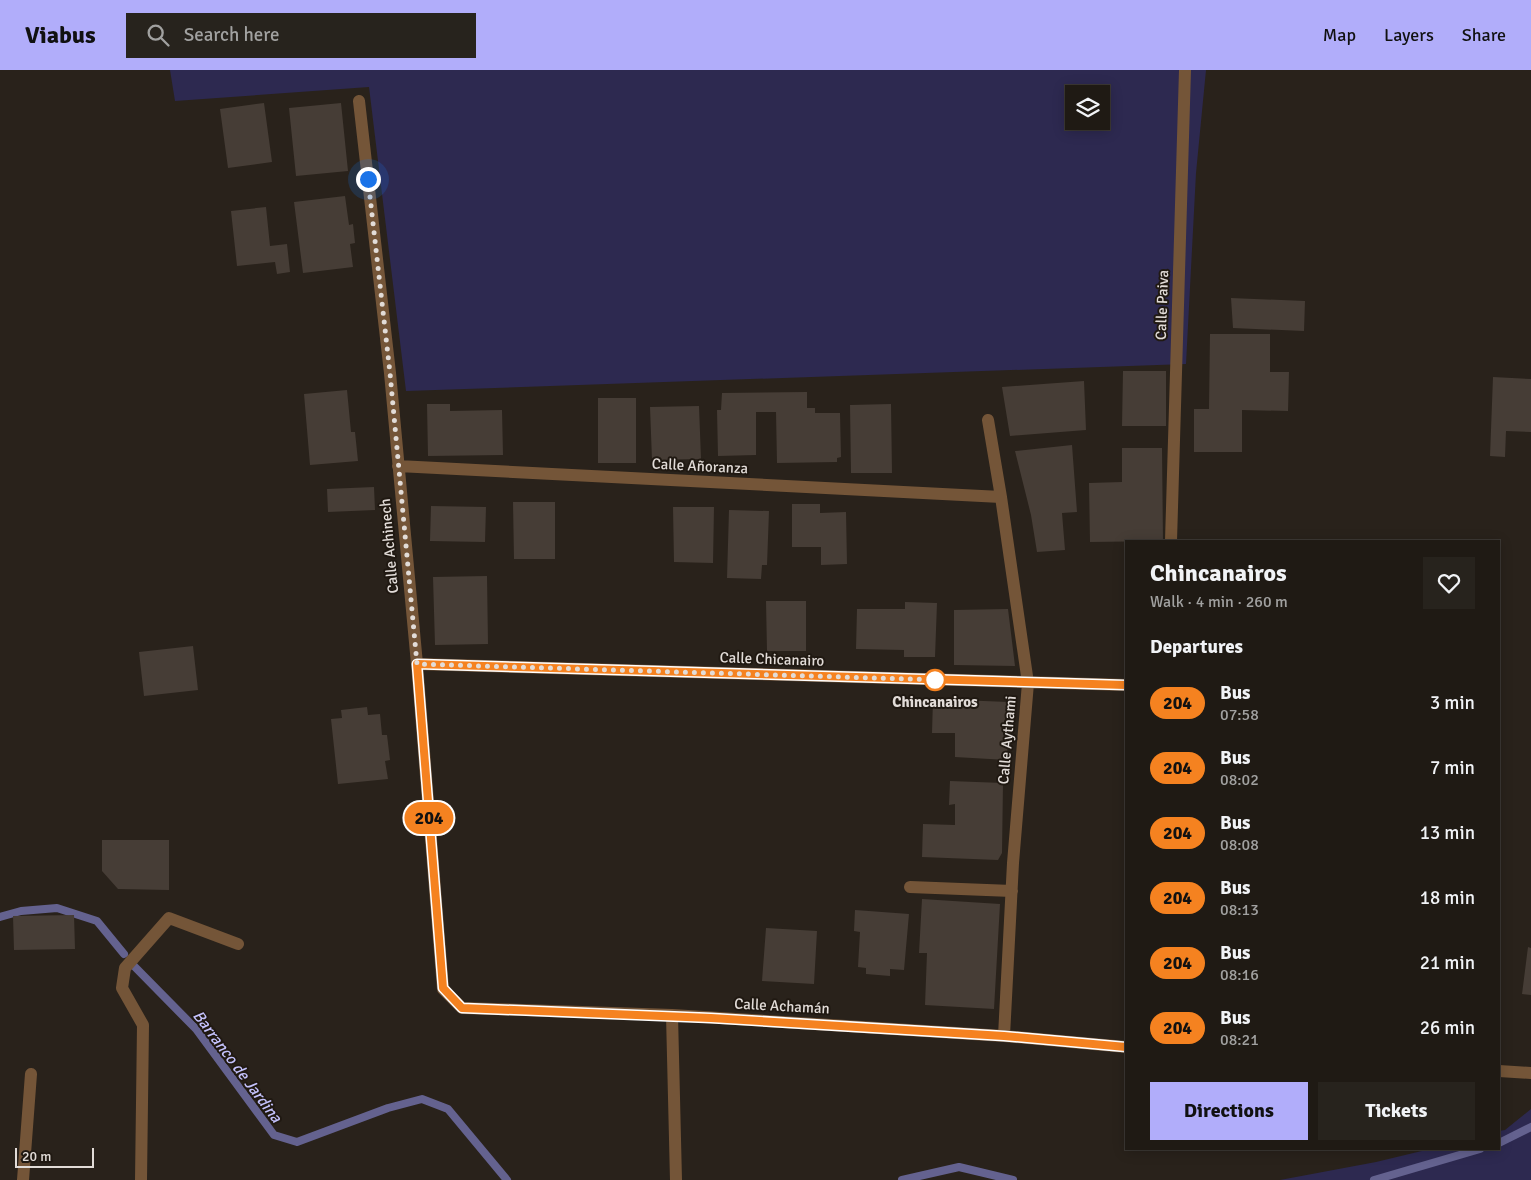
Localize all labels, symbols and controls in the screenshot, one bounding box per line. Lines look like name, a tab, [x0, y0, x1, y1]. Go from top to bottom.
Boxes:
search box	[126, 13, 476, 58]
text: Viabus	[25, 20, 96, 50]
icon: search	[144, 21, 172, 49]
text: Search here	[184, 23, 279, 47]
text: Map	[1323, 24, 1356, 46]
text: Layers	[1384, 24, 1434, 46]
text: Share	[1462, 24, 1506, 46]
map controls	[1065, 85, 1110, 130]
button: layers	[1065, 85, 1110, 130]
your location	[356, 167, 381, 192]
street label: Calle Paiva	[1152, 270, 1172, 340]
street label: Calle Añoranza	[651, 454, 749, 478]
street label: Calle Achinech	[376, 498, 402, 594]
button: heart	[1423, 557, 1475, 609]
text: Chincanairos	[1150, 558, 1287, 588]
text: Walk · 4 min · 260 m	[1150, 592, 1288, 612]
text: Departures	[1150, 635, 1243, 659]
street label: Calle Chicanairo	[719, 648, 825, 670]
marker: Chincanairos	[924, 669, 946, 691]
text: Bus	[1220, 681, 1251, 705]
text: 3 min	[1430, 691, 1475, 715]
text: 204	[1163, 692, 1192, 714]
place label: Chincanairos	[892, 693, 978, 711]
street label: Calle Aythami	[994, 695, 1020, 785]
text: 07:58	[1220, 705, 1259, 725]
text: Bus	[1220, 746, 1251, 770]
text: 7 min	[1430, 756, 1475, 780]
text: 204	[1163, 757, 1192, 779]
text: 08:02	[1220, 770, 1259, 790]
line badge: 204	[400, 802, 458, 834]
text: 204	[414, 807, 444, 829]
text: Bus	[1220, 811, 1251, 835]
text: 13 min	[1420, 821, 1475, 845]
text: 204	[1163, 822, 1192, 844]
text: 08:08	[1220, 835, 1259, 855]
text: Bus	[1220, 876, 1251, 900]
text: 18 min	[1420, 886, 1475, 910]
text: 204	[1163, 887, 1192, 909]
text: 08:13	[1220, 900, 1259, 920]
text: Bus	[1220, 941, 1251, 965]
text: 21 min	[1420, 951, 1475, 975]
text: 204	[1163, 952, 1192, 974]
text: 08:16	[1220, 965, 1259, 985]
street label: Calle Achamán	[734, 995, 830, 1017]
water label: Barranco de Jardina	[188, 1006, 287, 1128]
text: Bus	[1220, 1006, 1251, 1030]
text: 26 min	[1420, 1016, 1475, 1040]
text: 204	[1163, 1017, 1192, 1039]
text: 08:21	[1220, 1030, 1259, 1050]
button: Directions	[1150, 1082, 1308, 1140]
button: Tickets	[1318, 1082, 1475, 1140]
scale bar	[15, 1145, 94, 1168]
text: 20 m	[22, 1148, 51, 1165]

